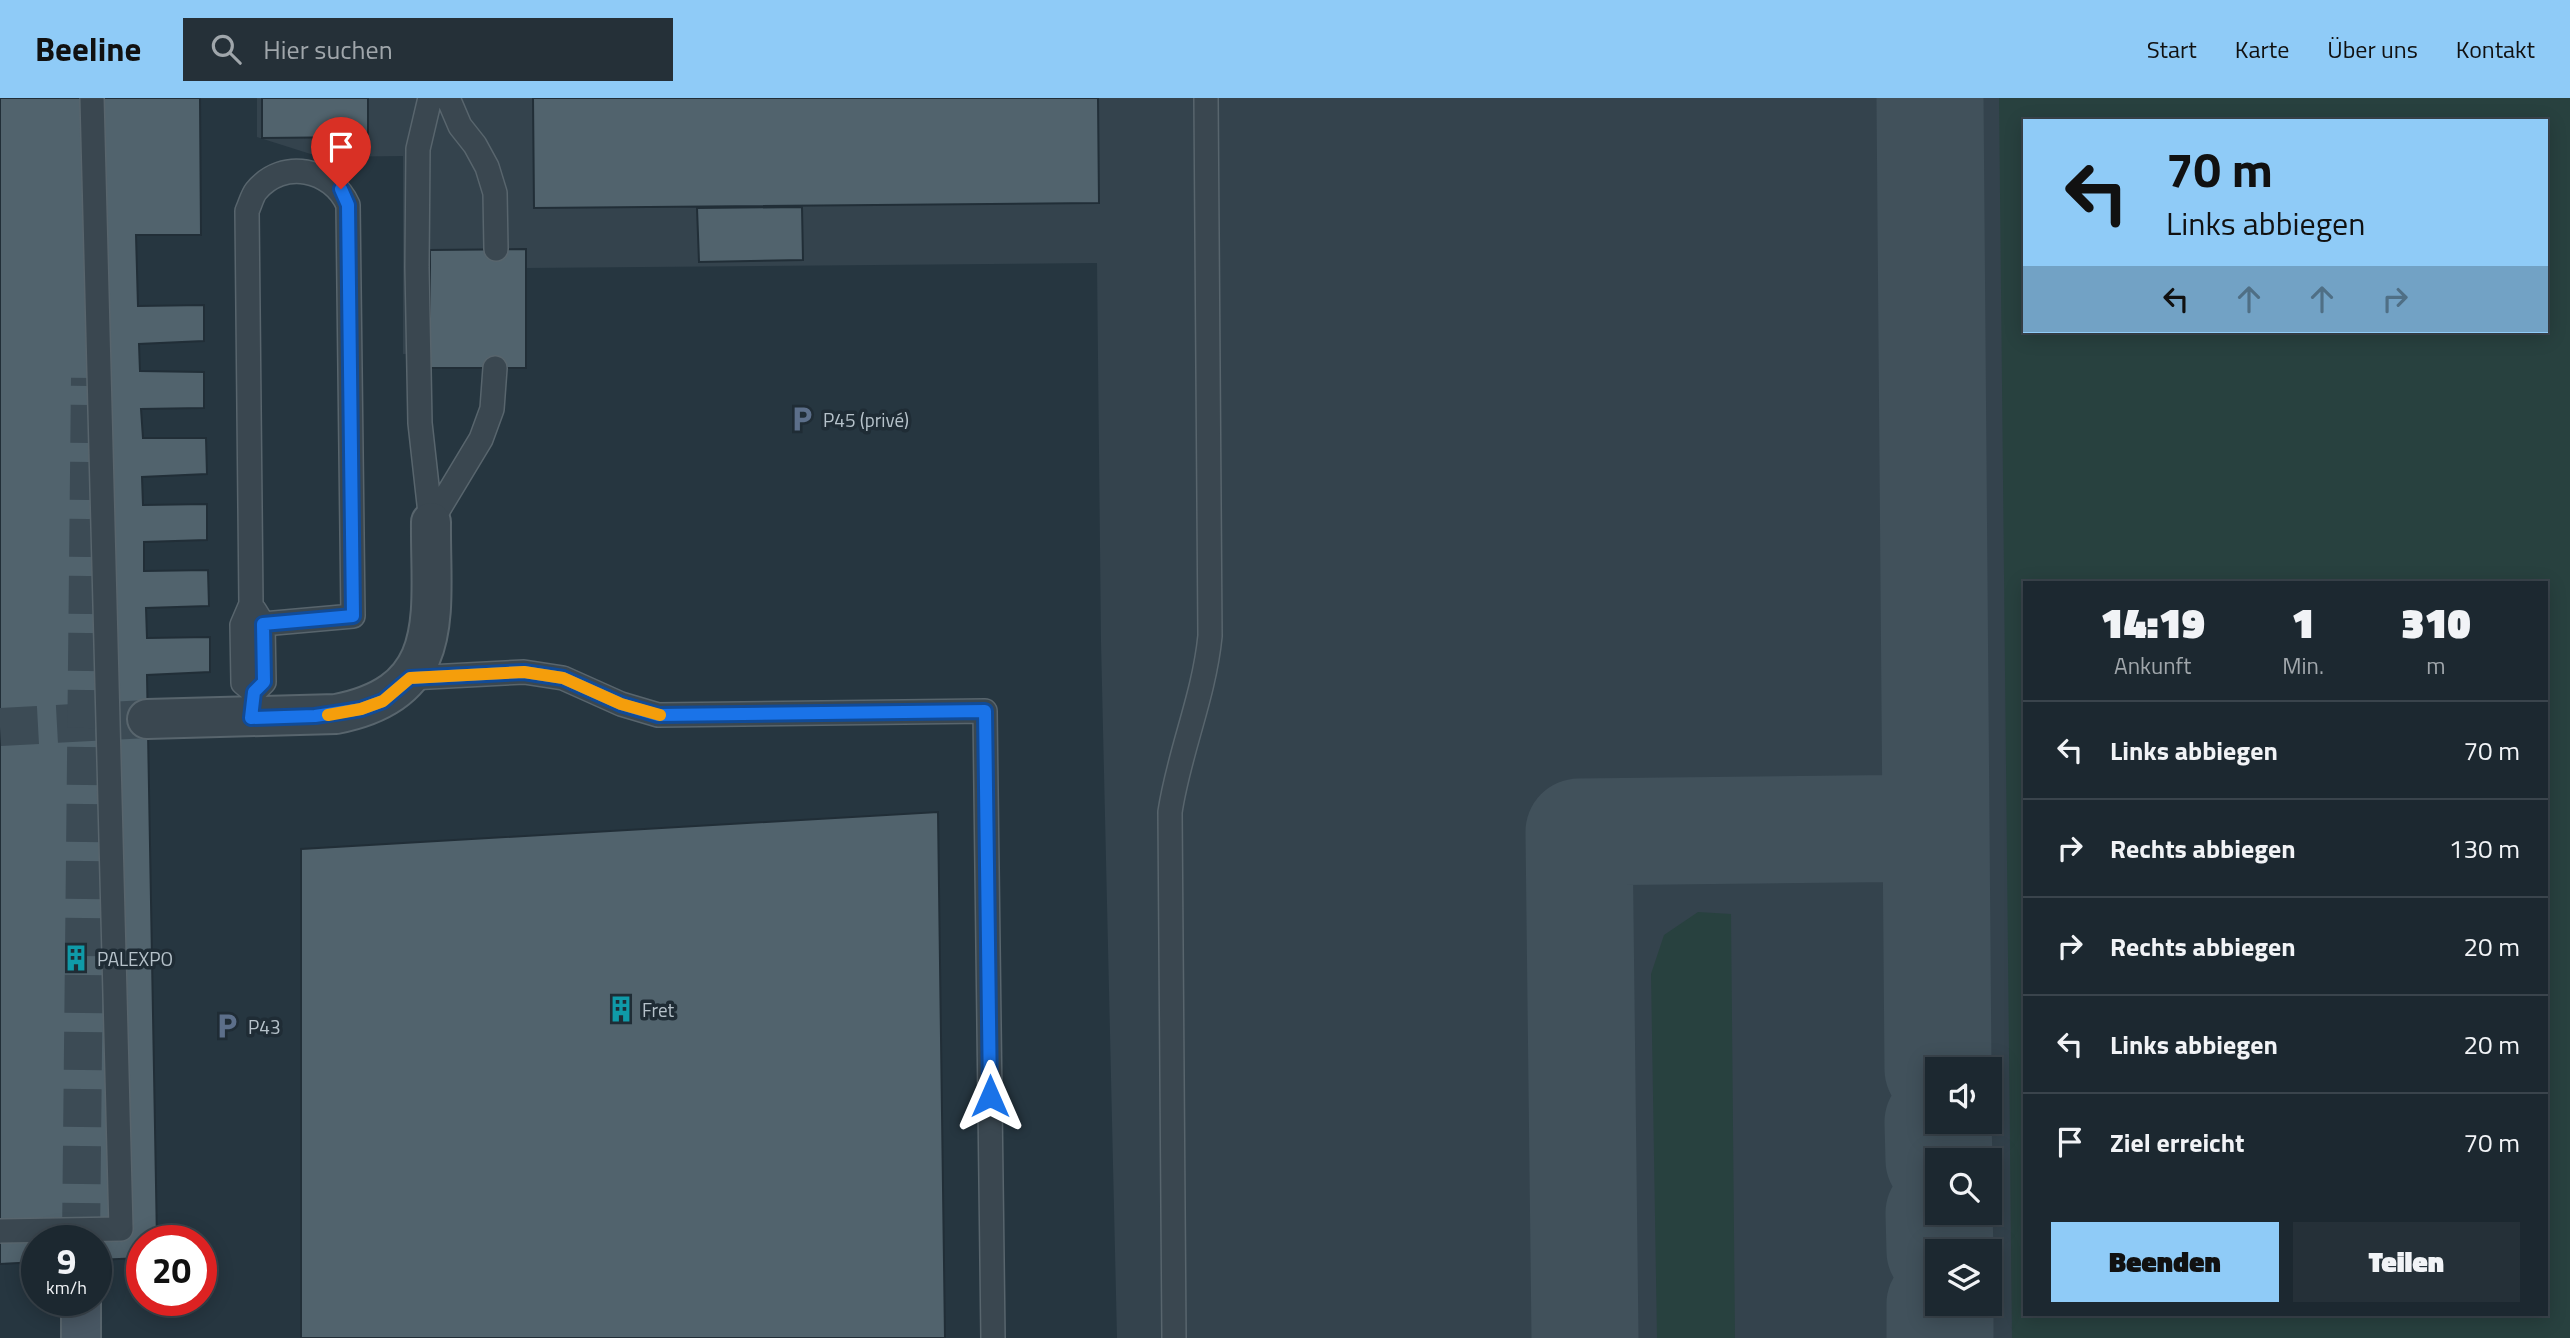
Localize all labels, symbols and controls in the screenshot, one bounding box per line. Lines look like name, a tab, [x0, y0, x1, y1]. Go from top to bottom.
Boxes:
search box	[183, 18, 673, 81]
text: Beeline	[35, 24, 141, 74]
icon: search	[207, 30, 245, 68]
text: Hier suchen	[263, 30, 393, 69]
text: Start	[2147, 31, 2197, 67]
text: Karte	[2235, 31, 2289, 67]
text: Über uns	[2327, 31, 2418, 67]
text: Kontakt	[2456, 31, 2535, 67]
pin	[311, 117, 371, 189]
icon: arrive	[322, 128, 360, 166]
text: 70 m	[2166, 131, 2273, 206]
icon: left	[2051, 147, 2142, 238]
text: Links abbiegen	[2166, 199, 2365, 247]
icon: left	[2157, 280, 2195, 318]
icon: ahead	[2230, 280, 2268, 318]
icon: ahead	[2303, 280, 2341, 318]
icon: right	[2376, 280, 2414, 318]
parking icon: P45 (privé)	[787, 404, 817, 434]
place label: P45 (privé)	[823, 405, 909, 434]
text: 14:19	[2100, 590, 2205, 654]
text: 1	[2292, 590, 2315, 654]
text: 310	[2401, 590, 2471, 654]
text: Ankunft	[2114, 648, 2191, 683]
text: Min.	[2282, 648, 2324, 683]
text: m	[2426, 648, 2446, 683]
icon: left	[2051, 731, 2089, 769]
text: Links abbiegen	[2110, 731, 2278, 770]
text: 70 m	[2463, 731, 2520, 770]
icon: right	[2051, 829, 2089, 867]
text: Rechts abbiegen	[2110, 829, 2296, 868]
text: 130 m	[2449, 829, 2520, 868]
icon: right	[2051, 927, 2089, 965]
text: Rechts abbiegen	[2110, 927, 2296, 966]
text: 20 m	[2463, 927, 2520, 966]
building icon: PALEXPO	[61, 943, 91, 973]
place label: PALEXPO	[97, 944, 173, 973]
building icon: Fret	[606, 994, 636, 1024]
place label: Fret	[642, 995, 675, 1024]
parking icon: P43	[212, 1011, 242, 1041]
place label: P43	[248, 1012, 281, 1041]
icon: left	[2051, 1025, 2089, 1063]
text: Links abbiegen	[2110, 1025, 2278, 1064]
text: 20 m	[2463, 1025, 2520, 1064]
map controls	[1925, 1057, 2002, 1316]
button: sound	[1925, 1057, 2002, 1134]
position arrow	[953, 1059, 1027, 1133]
icon: arrive	[2051, 1123, 2089, 1161]
text: Ziel erreicht	[2110, 1123, 2245, 1162]
text: 70 m	[2463, 1123, 2520, 1162]
button: search	[1925, 1148, 2002, 1225]
button: Beenden	[2051, 1222, 2279, 1302]
button: Teilen	[2293, 1222, 2520, 1302]
speed limit sign: 20	[126, 1225, 217, 1316]
text: 9	[57, 1234, 76, 1288]
button: layers	[1925, 1239, 2002, 1316]
text: km/h	[46, 1274, 87, 1301]

